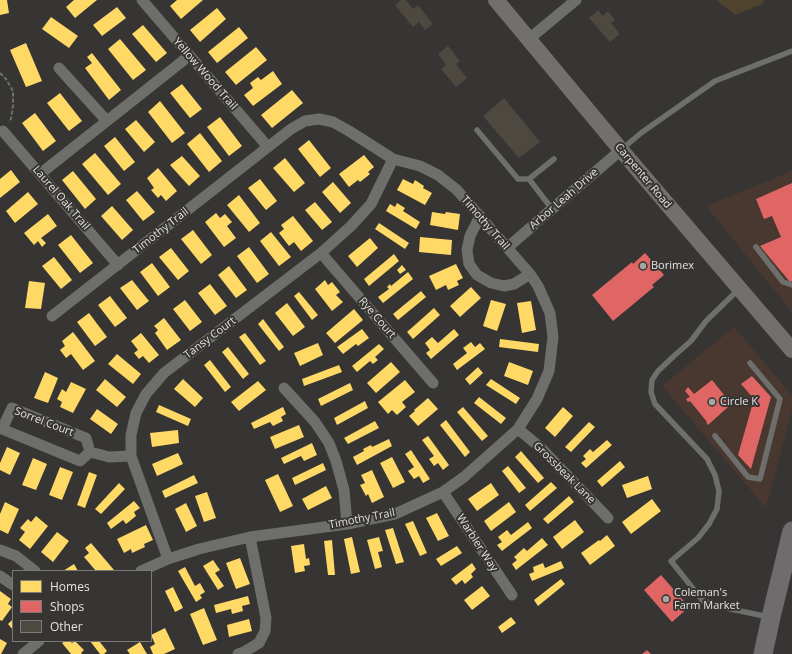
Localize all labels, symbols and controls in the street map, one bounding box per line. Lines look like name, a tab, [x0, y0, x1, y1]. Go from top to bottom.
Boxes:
street label: Yellow Wood Trail	[170, 35, 240, 113]
street label: Carpenter Road	[612, 141, 674, 211]
street label: Laurel Oak Trail	[30, 163, 92, 233]
street label: Arbor Leah Drive	[527, 166, 601, 232]
street label: Timothy Trail	[458, 193, 512, 253]
street label: Timothy Trail	[131, 205, 191, 257]
place label: Borimex	[651, 259, 694, 273]
marker: Borimex	[638, 261, 648, 271]
street label: Rye Court	[356, 295, 398, 341]
street label: Tansy Court	[182, 314, 238, 362]
place label: Circle K	[720, 395, 758, 409]
marker: Circle K	[707, 397, 717, 407]
street label: Sorrel Court	[13, 405, 75, 439]
street label: Grossbeak Lane	[530, 439, 598, 507]
street label: Timothy Trail	[328, 506, 396, 532]
street label: Warbler Way	[454, 512, 500, 574]
legend	[12, 570, 152, 642]
text: Homes	[50, 578, 90, 595]
place label: Coleman's Farm Market	[674, 586, 740, 612]
marker: Coleman's Farm Market	[661, 594, 671, 604]
text: Shops	[50, 598, 84, 615]
text: Other	[50, 618, 83, 635]

